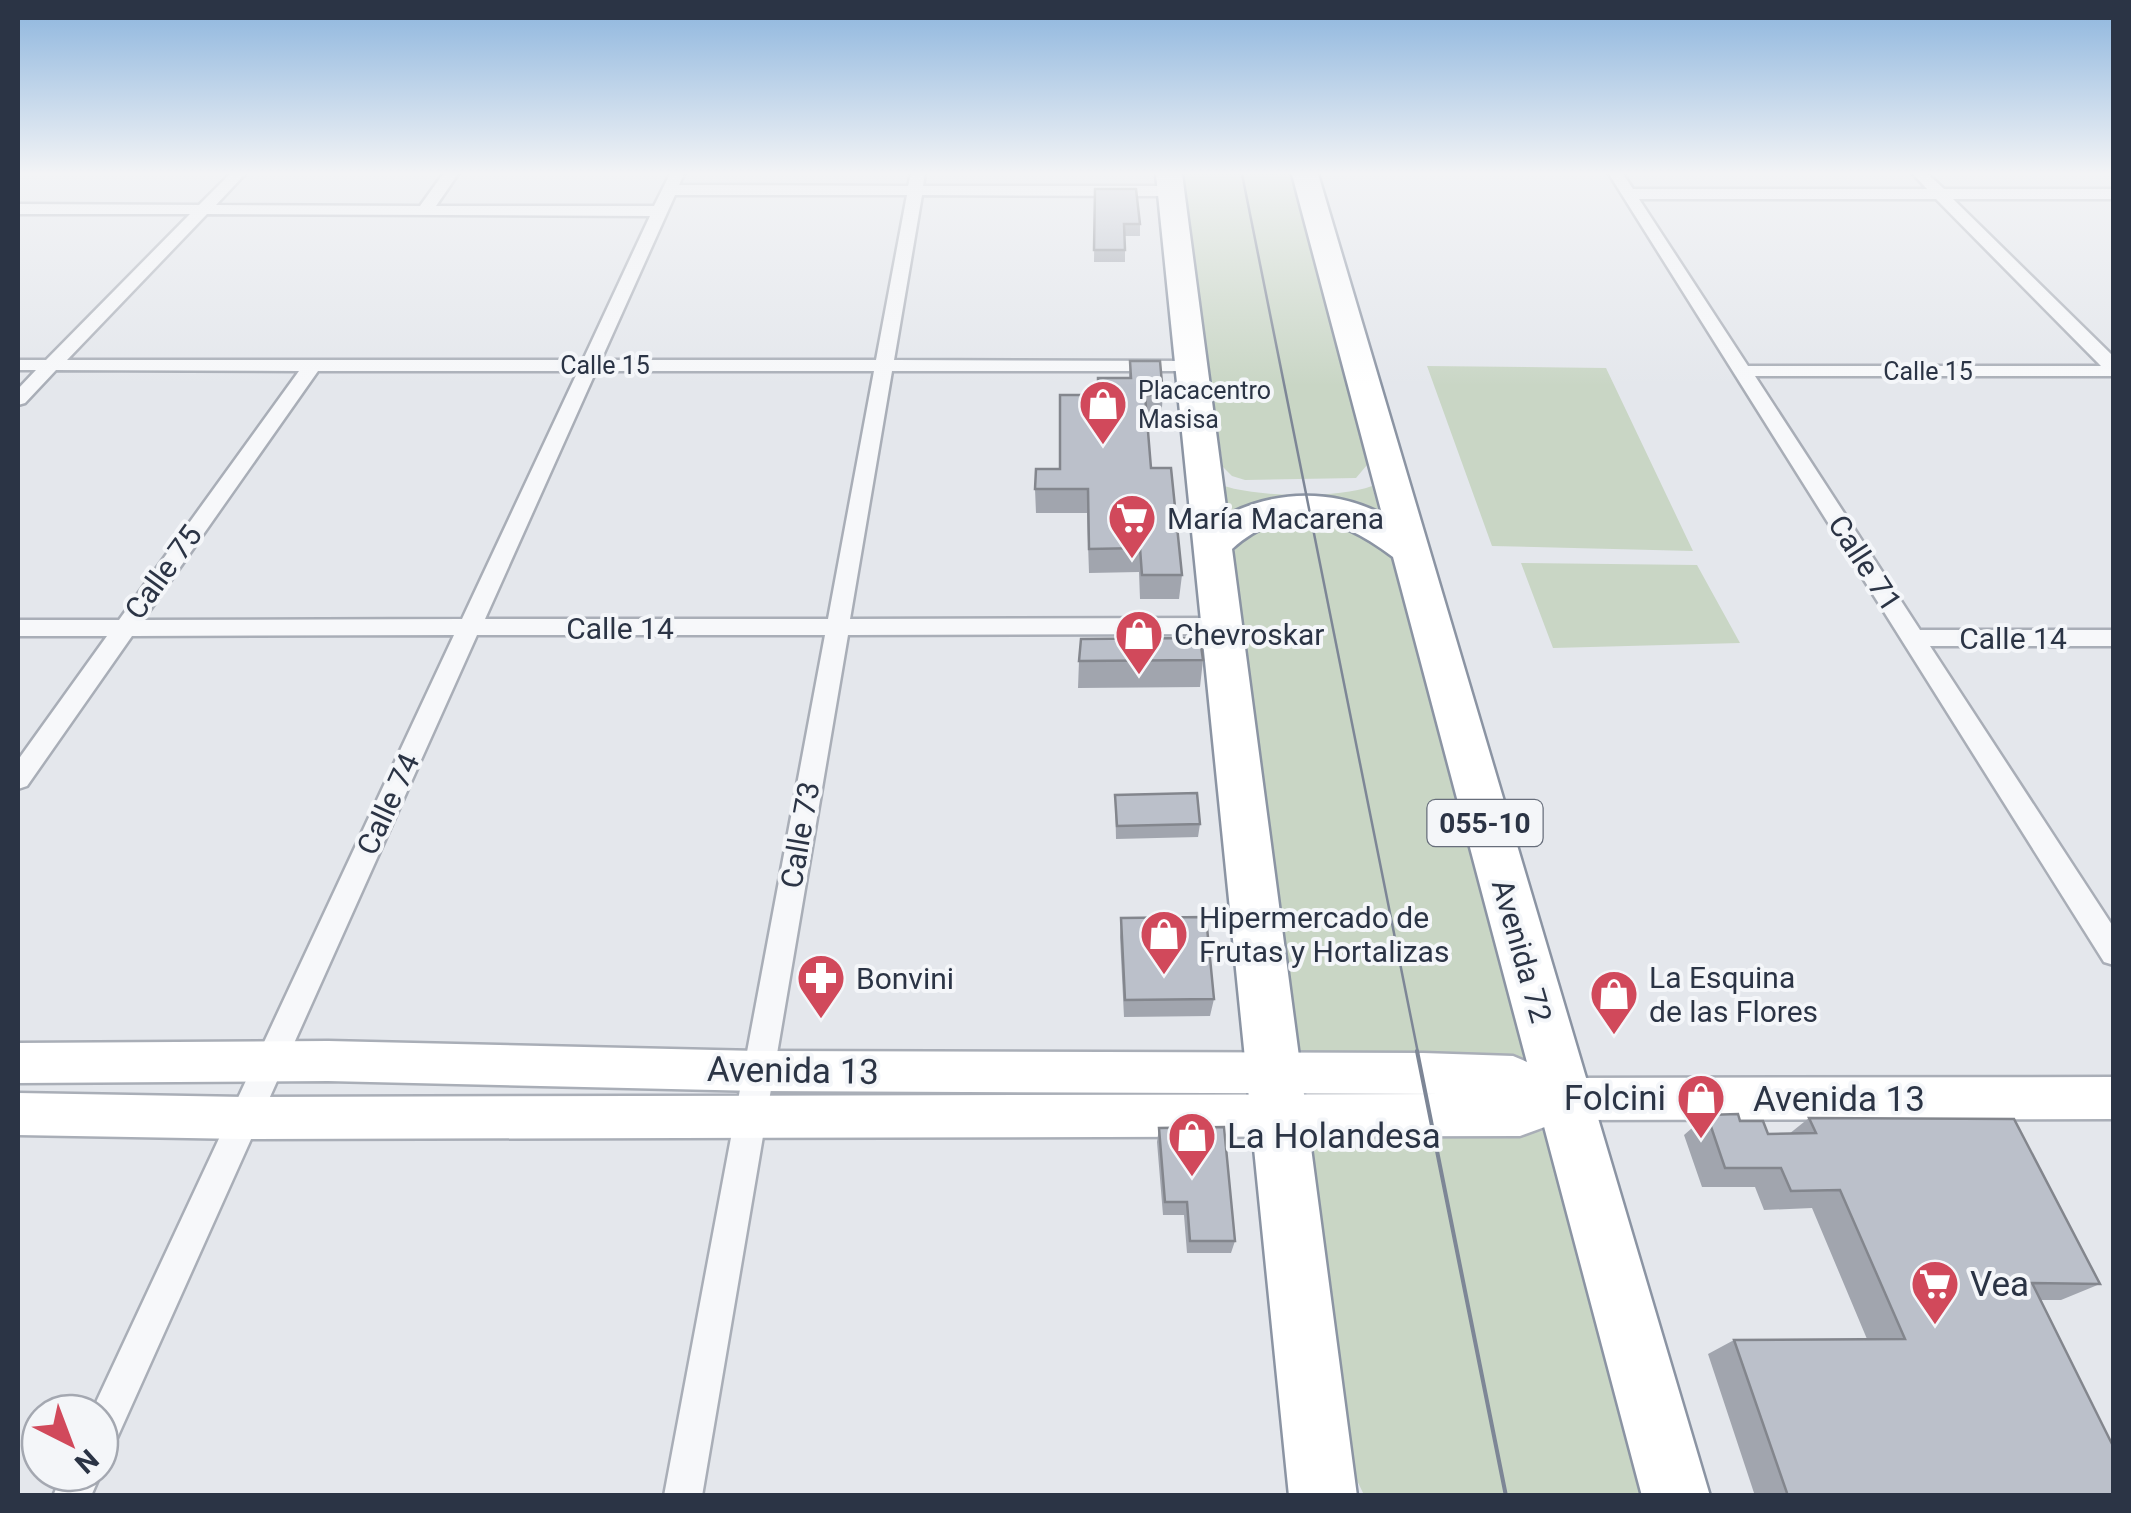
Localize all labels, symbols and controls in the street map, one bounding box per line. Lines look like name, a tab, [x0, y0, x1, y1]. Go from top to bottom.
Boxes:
street label: Calle 15	[560, 351, 650, 380]
street label: Calle 15	[1883, 357, 1973, 386]
place label: Placacentro Masisa	[1138, 376, 1271, 434]
shop icon: Placacentro Masisa	[1077, 378, 1129, 446]
supermarket icon: María Macarena	[1106, 492, 1158, 560]
place label: María Macarena	[1167, 501, 1384, 536]
street label: Calle 71	[1821, 508, 1909, 618]
street label: Calle 75	[117, 518, 209, 626]
shop icon: Chevroskar	[1113, 608, 1165, 676]
street label: Calle 14	[566, 611, 674, 646]
place label: Chevroskar	[1174, 617, 1324, 652]
street label: Calle 14	[1959, 621, 2067, 656]
street label: Calle 74	[349, 748, 427, 860]
street label: Calle 73	[773, 779, 827, 891]
road number: 055-10	[1428, 800, 1542, 846]
street label: Avenida 72	[1485, 875, 1559, 1027]
place label: Hipermercado de Frutas y Hortalizas	[1199, 900, 1449, 969]
shop icon: Hipermercado de Frutas y Hortalizas	[1138, 908, 1190, 976]
pharmacy icon: Bonvini	[795, 952, 847, 1020]
place label: La Esquina de las Flores	[1649, 960, 1818, 1029]
place label: Bonvini	[856, 961, 954, 996]
shop icon: La Esquina de las Flores	[1588, 968, 1640, 1036]
street label: Avenida 13	[707, 1049, 879, 1093]
shop icon: Folcini	[1675, 1072, 1727, 1140]
place label: Folcini	[1564, 1078, 1666, 1119]
street label: Avenida 13	[1753, 1079, 1925, 1120]
shop icon: La Holandesa	[1166, 1110, 1218, 1178]
place label: La Holandesa	[1227, 1116, 1441, 1157]
supermarket icon: Vea	[1909, 1258, 1961, 1326]
place label: Vea	[1970, 1264, 2029, 1305]
north arrow	[20, 1393, 120, 1493]
text: N	[68, 1442, 105, 1480]

